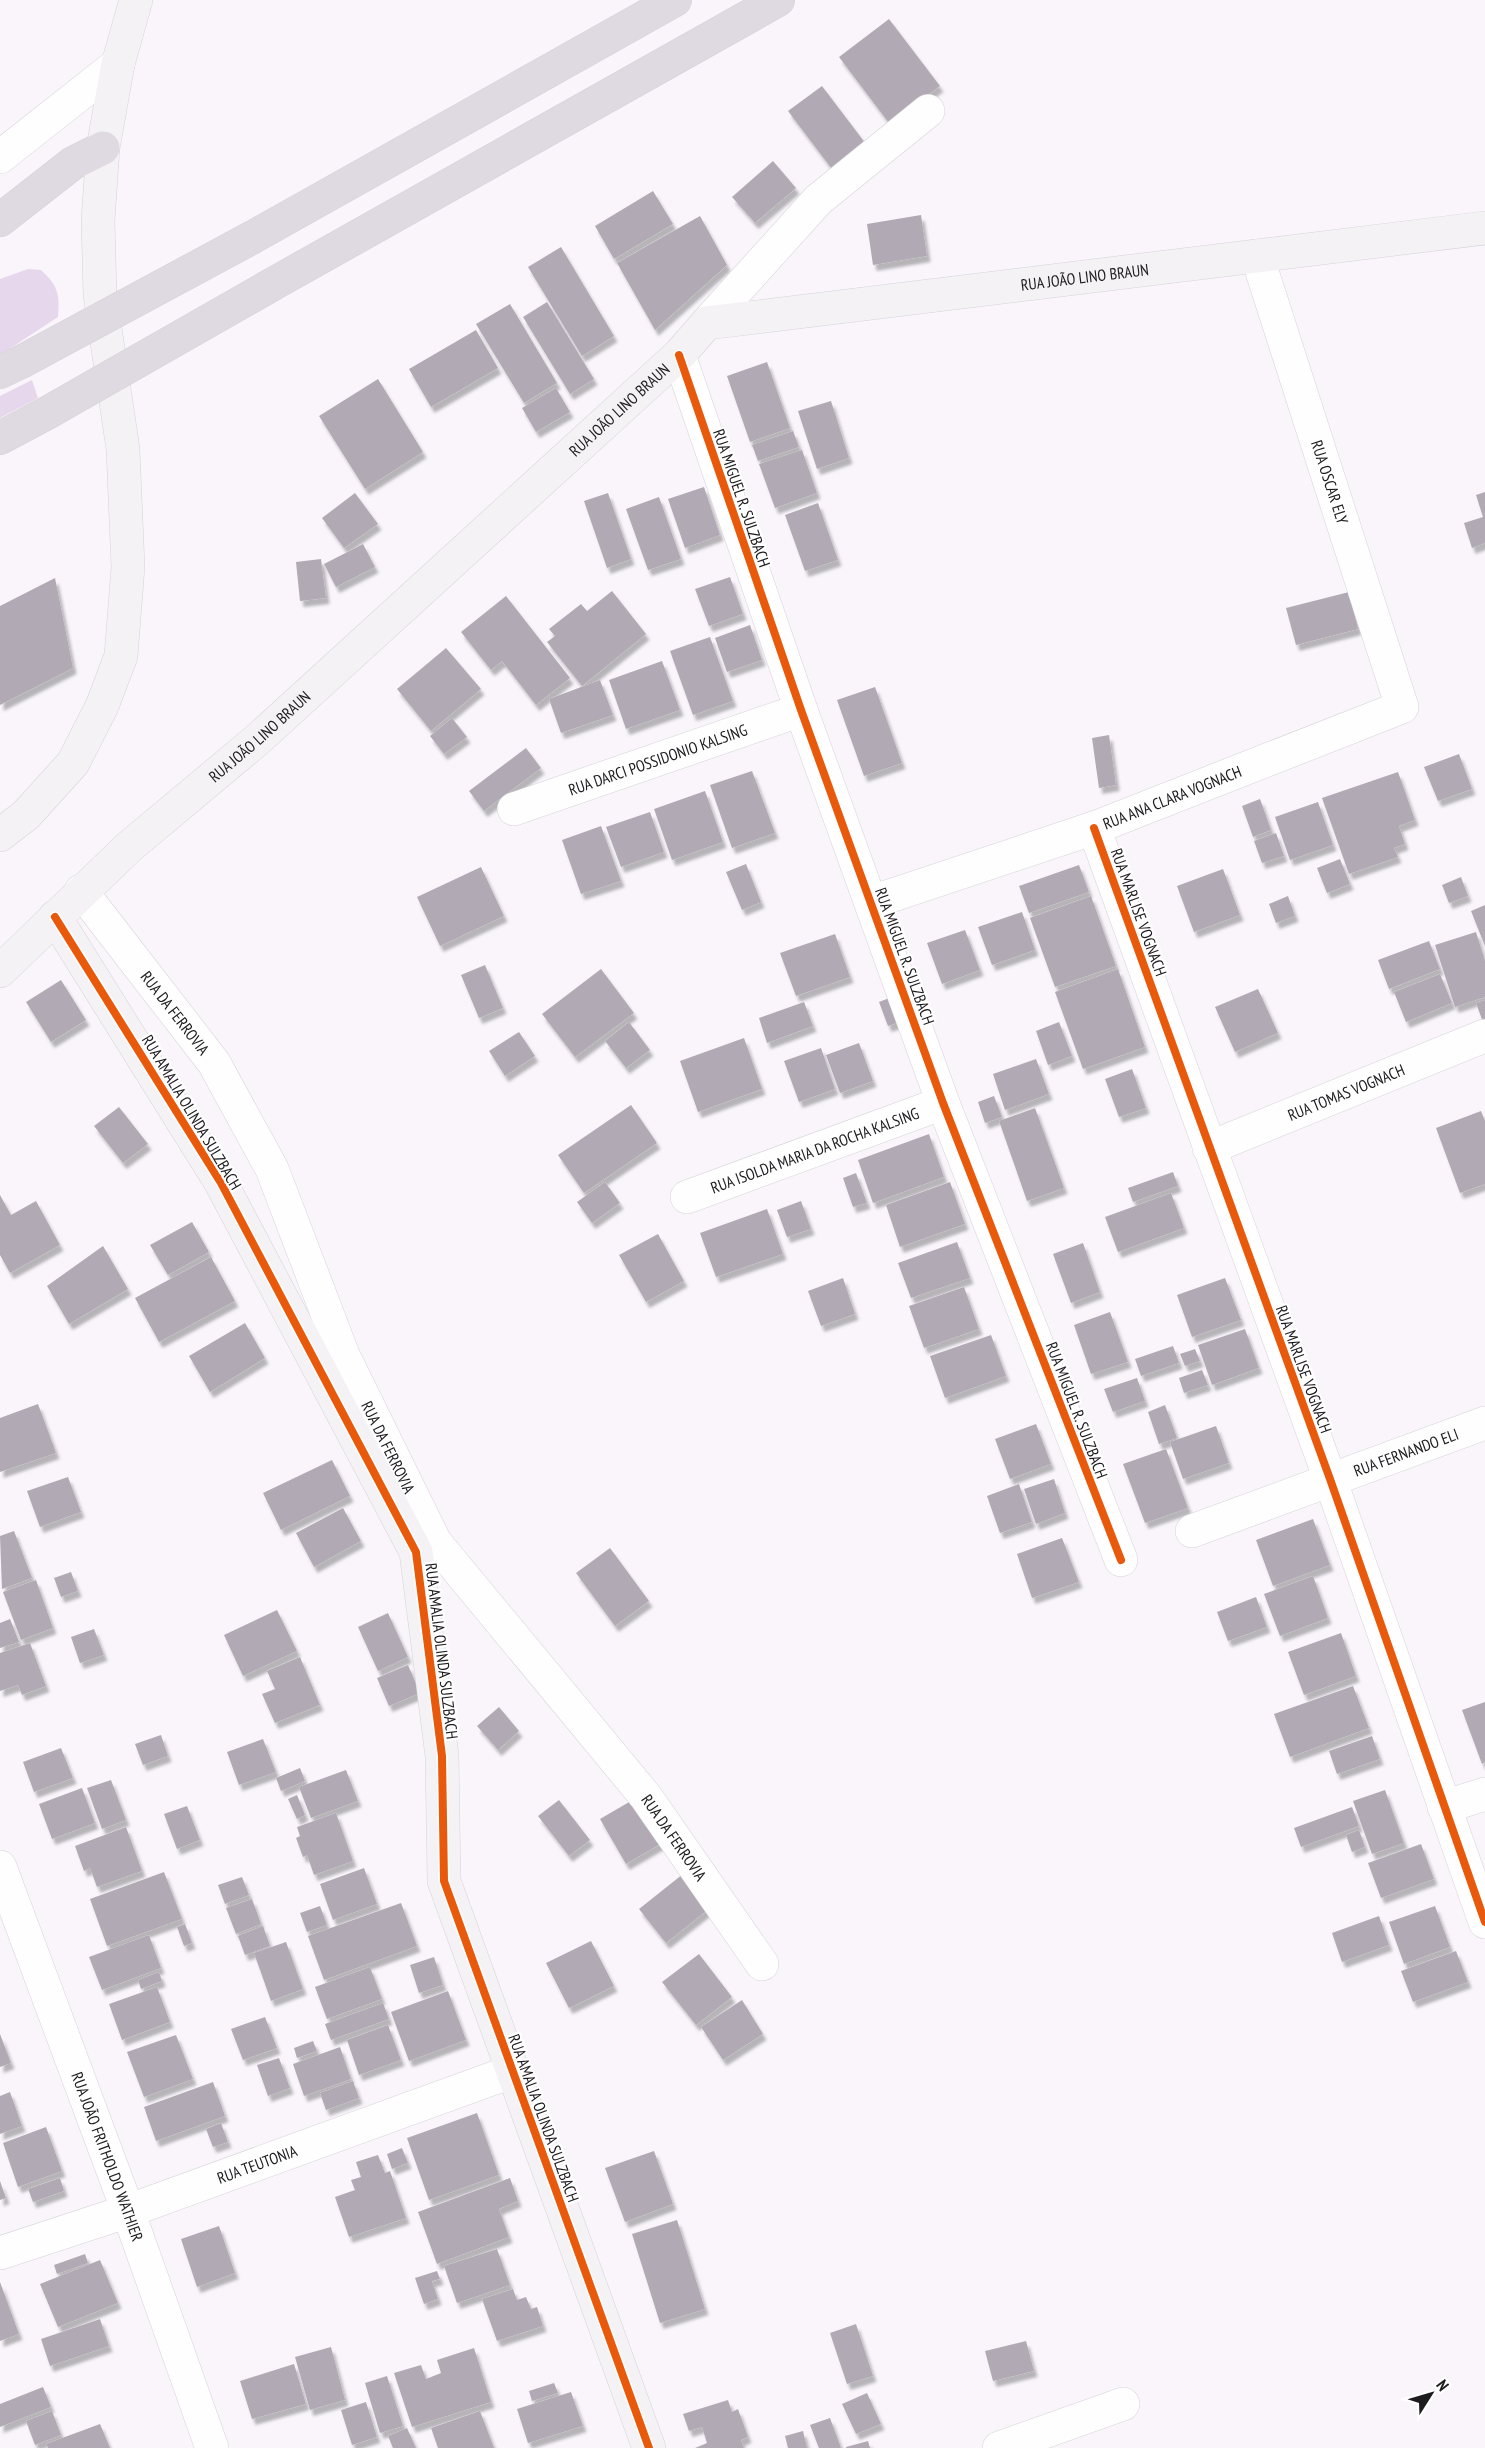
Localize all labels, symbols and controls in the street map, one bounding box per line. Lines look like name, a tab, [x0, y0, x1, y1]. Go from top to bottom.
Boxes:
street label: RUA JOÃO LINO BRAUN	[1020, 259, 1150, 295]
street label: RUA JOÃO LINO BRAUN	[565, 359, 673, 460]
street label: RUA MIGUEL R. SULZBACH	[709, 426, 775, 570]
street label: RUA OSCAR ELY	[1307, 438, 1353, 527]
street label: RUA JOÃO LINO BRAUN	[204, 686, 314, 786]
street label: RUA DARCI POSSIDONIO KALSING	[566, 719, 750, 799]
street label: RUA ANA CLARA VOGNACH	[1100, 761, 1244, 834]
street label: RUA MARLISE VOGNACH	[1107, 845, 1171, 979]
street label: RUA MIGUEL R. SULZBACH	[871, 885, 939, 1027]
street label: RUA DA FERROVIA	[137, 967, 214, 1059]
street label: RUA AMALIA OLINDA SULZBACH	[138, 1031, 246, 1193]
street label: RUA TOMAS VOGNACH	[1285, 1059, 1408, 1125]
street label: RUA ISOLDA MARIA DA ROCHA KALSING	[708, 1103, 922, 1198]
street label: RUA MARLISE VOGNACH	[1272, 1302, 1336, 1436]
street label: RUA MIGUEL R. SULZBACH	[1042, 1339, 1112, 1481]
street label: RUA DA FERROVIA	[357, 1398, 420, 1497]
street label: RUA FERNANDO ELI	[1351, 1424, 1461, 1481]
street label: RUA AMALIA OLINDA SULZBACH	[421, 1562, 463, 1740]
street label: RUA DA FERROVIA	[637, 1790, 711, 1885]
street label: RUA AMALIA OLINDA SULZBACH	[504, 2031, 584, 2205]
street label: RUA JOÃO FRITHOLDO WATHIER	[67, 2069, 148, 2244]
street label: RUA TEUTONIA	[214, 2140, 300, 2188]
north arrow	[1401, 2364, 1461, 2424]
text: N	[1432, 2376, 1454, 2394]

